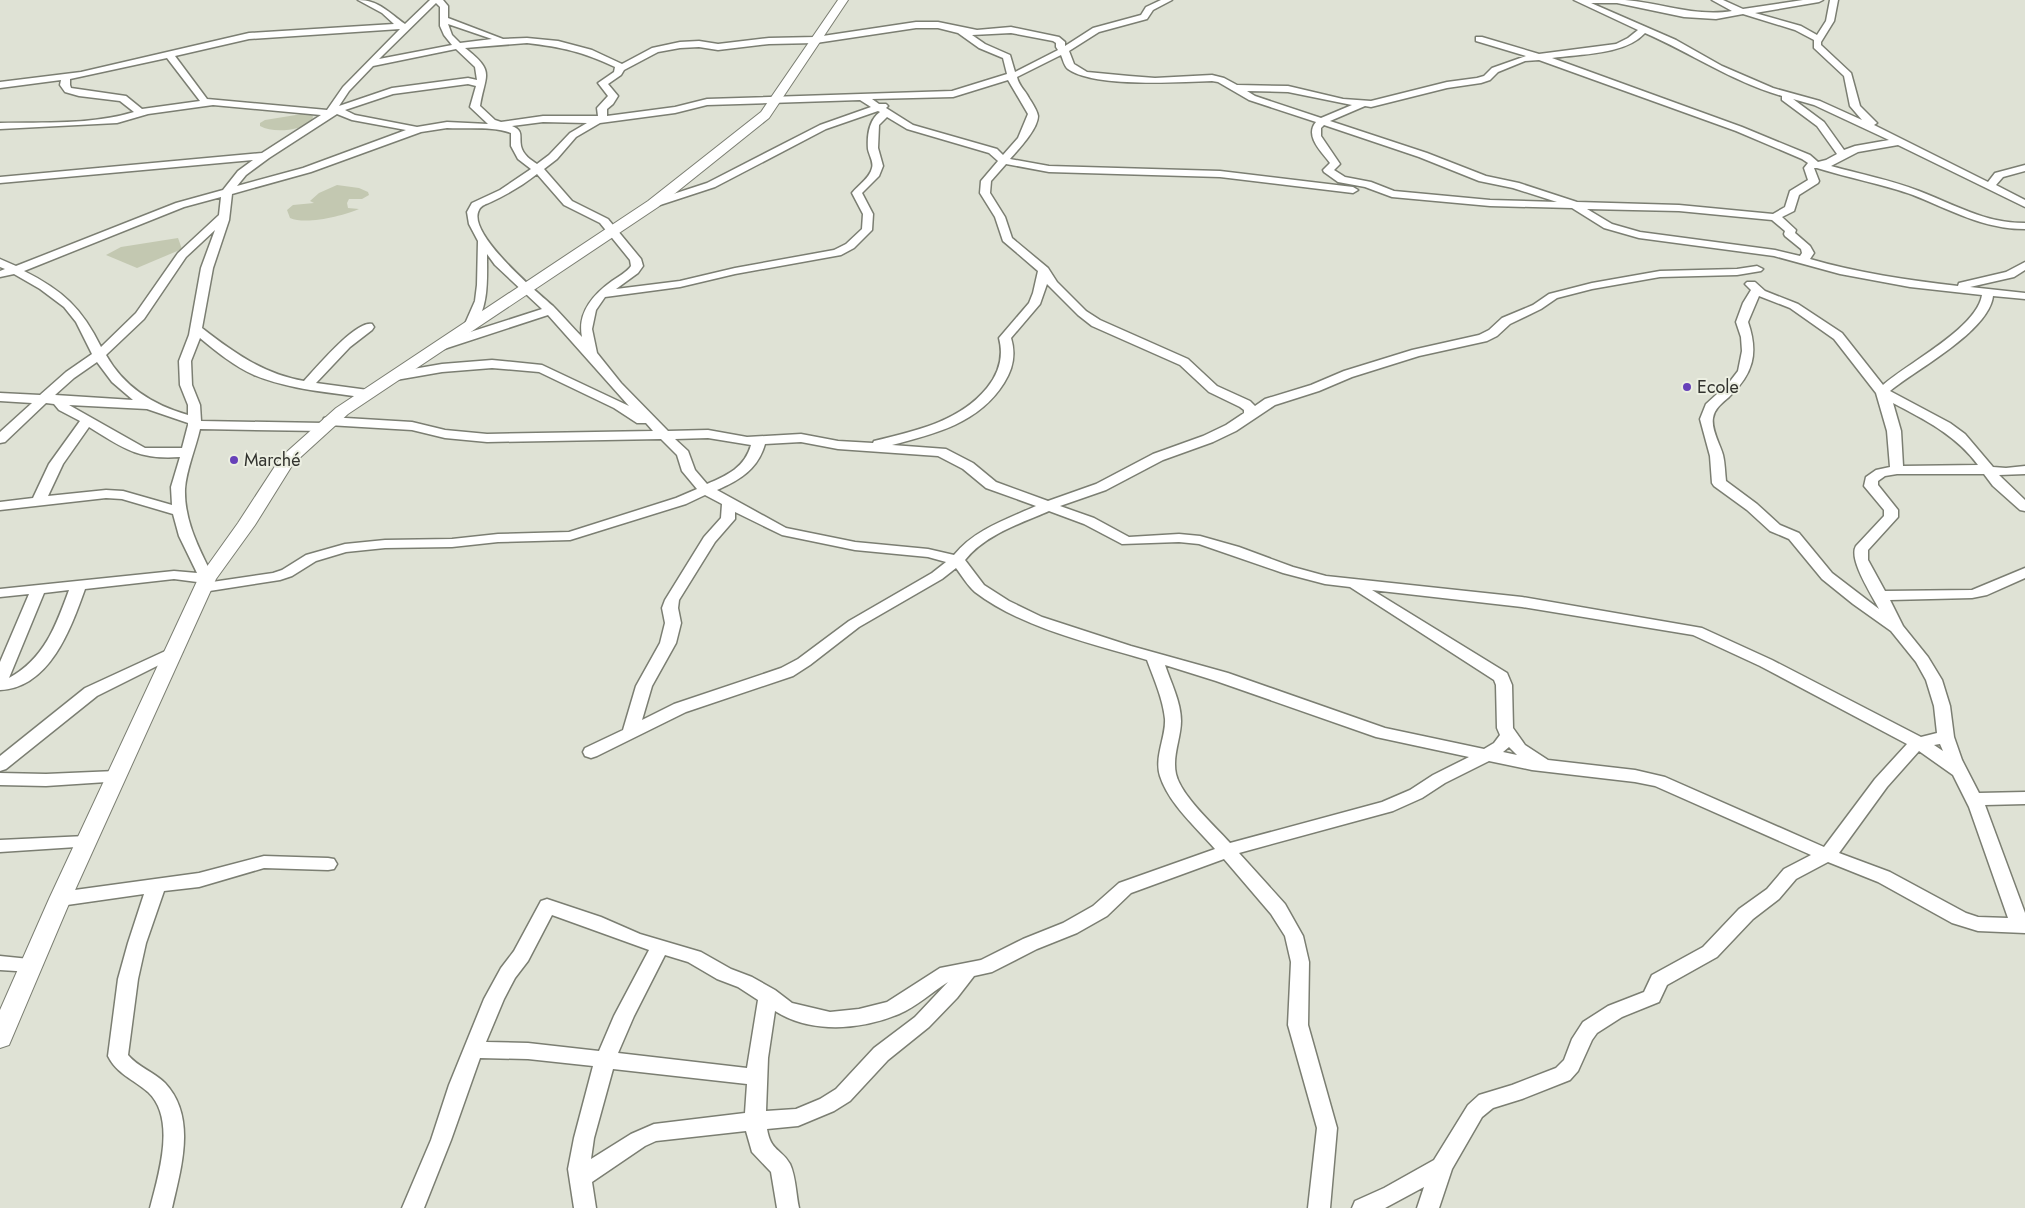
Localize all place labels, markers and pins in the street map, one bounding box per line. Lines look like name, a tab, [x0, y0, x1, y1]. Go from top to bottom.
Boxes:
place label: Ecole	[1697, 374, 1739, 400]
marker: Ecole	[1681, 381, 1693, 393]
place label: Marché	[244, 447, 300, 473]
marker: Marché	[228, 454, 240, 466]

